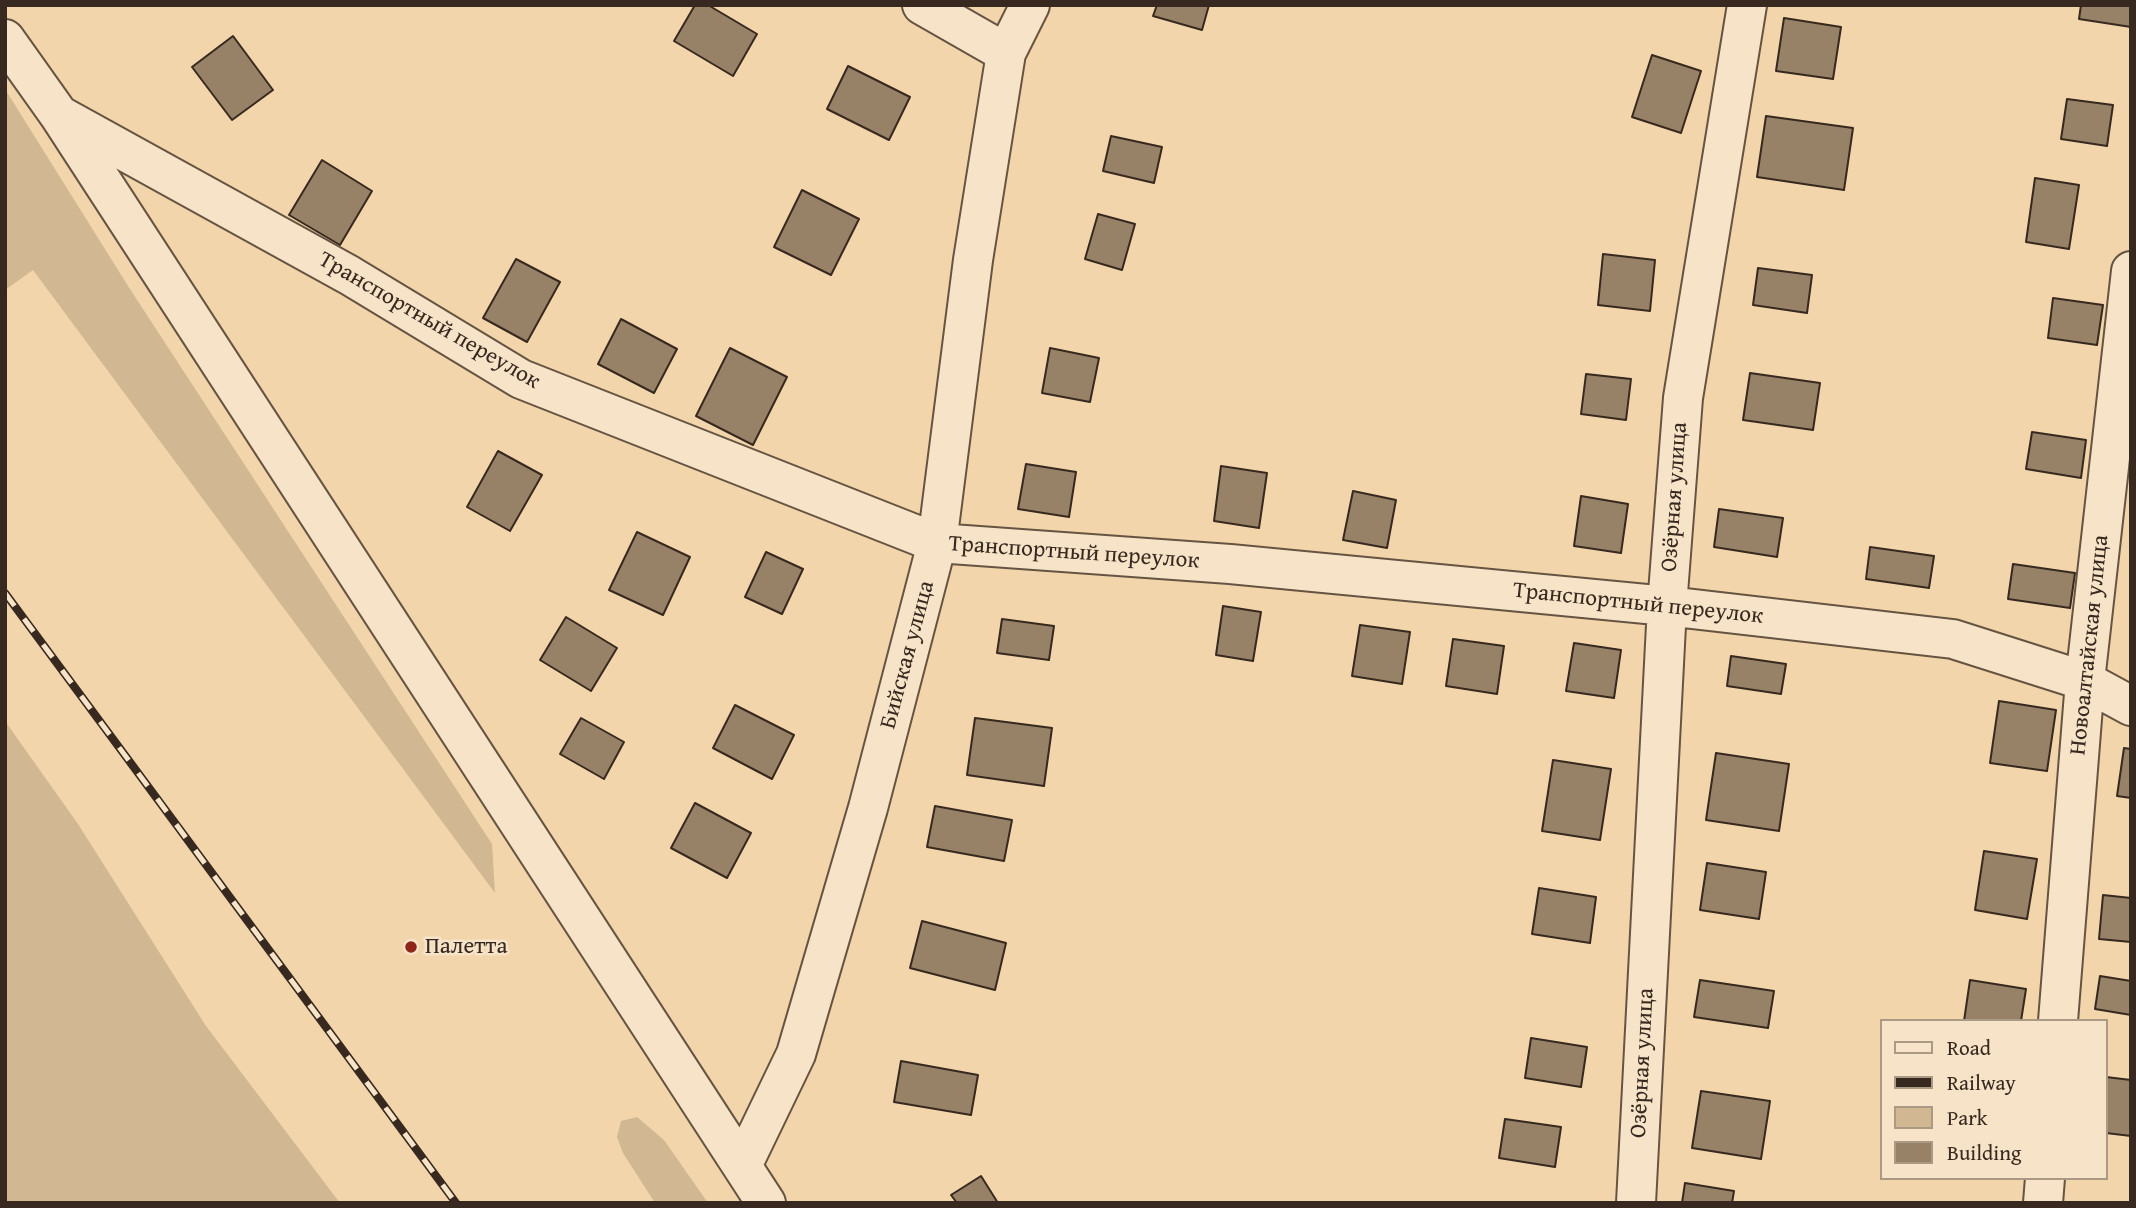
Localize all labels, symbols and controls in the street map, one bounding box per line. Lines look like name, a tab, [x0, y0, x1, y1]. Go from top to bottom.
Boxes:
street label: Транспортный переулок	[313, 246, 545, 396]
street label: Озёрная улица	[1656, 421, 1694, 573]
street label: Транспортный переулок	[948, 530, 1200, 576]
street label: Новоалтайская улица	[2065, 534, 2115, 756]
street label: Транспортный переулок	[1512, 577, 1764, 631]
street label: Бийская улица	[875, 578, 941, 732]
place label: Палетта	[425, 933, 507, 961]
marker: Палетта	[403, 939, 419, 955]
street label: Озёрная улица	[1625, 987, 1661, 1139]
legend	[1881, 1019, 2108, 1180]
text: Road	[1947, 1032, 1991, 1063]
text: Railway	[1947, 1067, 2016, 1098]
text: Park	[1947, 1102, 1988, 1133]
text: Building	[1947, 1137, 2021, 1168]

